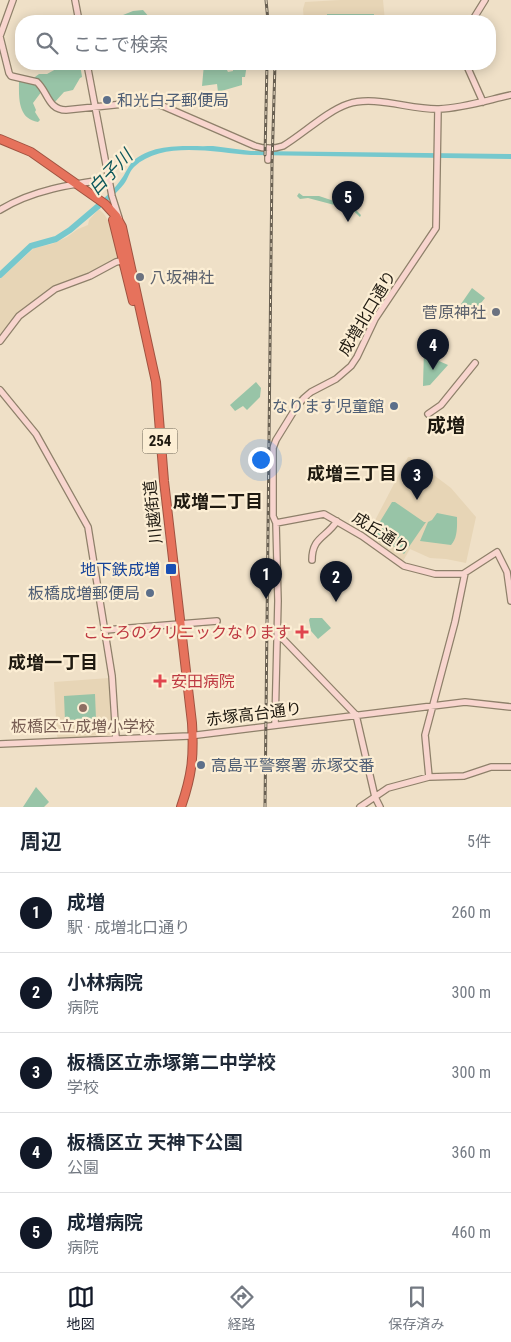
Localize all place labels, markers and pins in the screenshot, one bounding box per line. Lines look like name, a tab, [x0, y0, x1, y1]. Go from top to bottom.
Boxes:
place label: 和光白子郵便局	[117, 91, 229, 110]
marker: 和光白子郵便局	[101, 94, 113, 106]
pin: 5	[332, 181, 364, 222]
place label: 八坂神社	[150, 268, 214, 287]
marker: 八坂神社	[134, 271, 146, 283]
place label: 菅原神社	[422, 303, 486, 322]
marker: 菅原神社	[490, 306, 502, 318]
pin: 4	[417, 329, 449, 370]
place label: なります児童館	[272, 397, 384, 416]
marker: なります児童館	[388, 400, 400, 412]
pin: 3	[401, 459, 433, 500]
pin: 1	[250, 558, 282, 599]
place label: 地下鉄成増	[80, 560, 160, 579]
pin: 2	[320, 561, 352, 602]
marker: 地下鉄成増	[164, 562, 178, 576]
place label: 板橋成増郵便局	[28, 584, 140, 603]
marker: 板橋成増郵便局	[144, 587, 156, 599]
place label: こころのクリニックなります	[83, 623, 291, 642]
marker: こころのクリニックなります	[295, 625, 309, 639]
place label: 安田病院	[171, 672, 235, 691]
marker: 安田病院	[153, 674, 167, 688]
marker: 板橋区立成増小学校	[77, 702, 89, 714]
place label: 板橋区立成増小学校	[11, 717, 155, 736]
place label: 高島平警察署 赤塚交番	[211, 756, 375, 775]
marker: 高島平警察署 赤塚交番	[195, 759, 207, 771]

